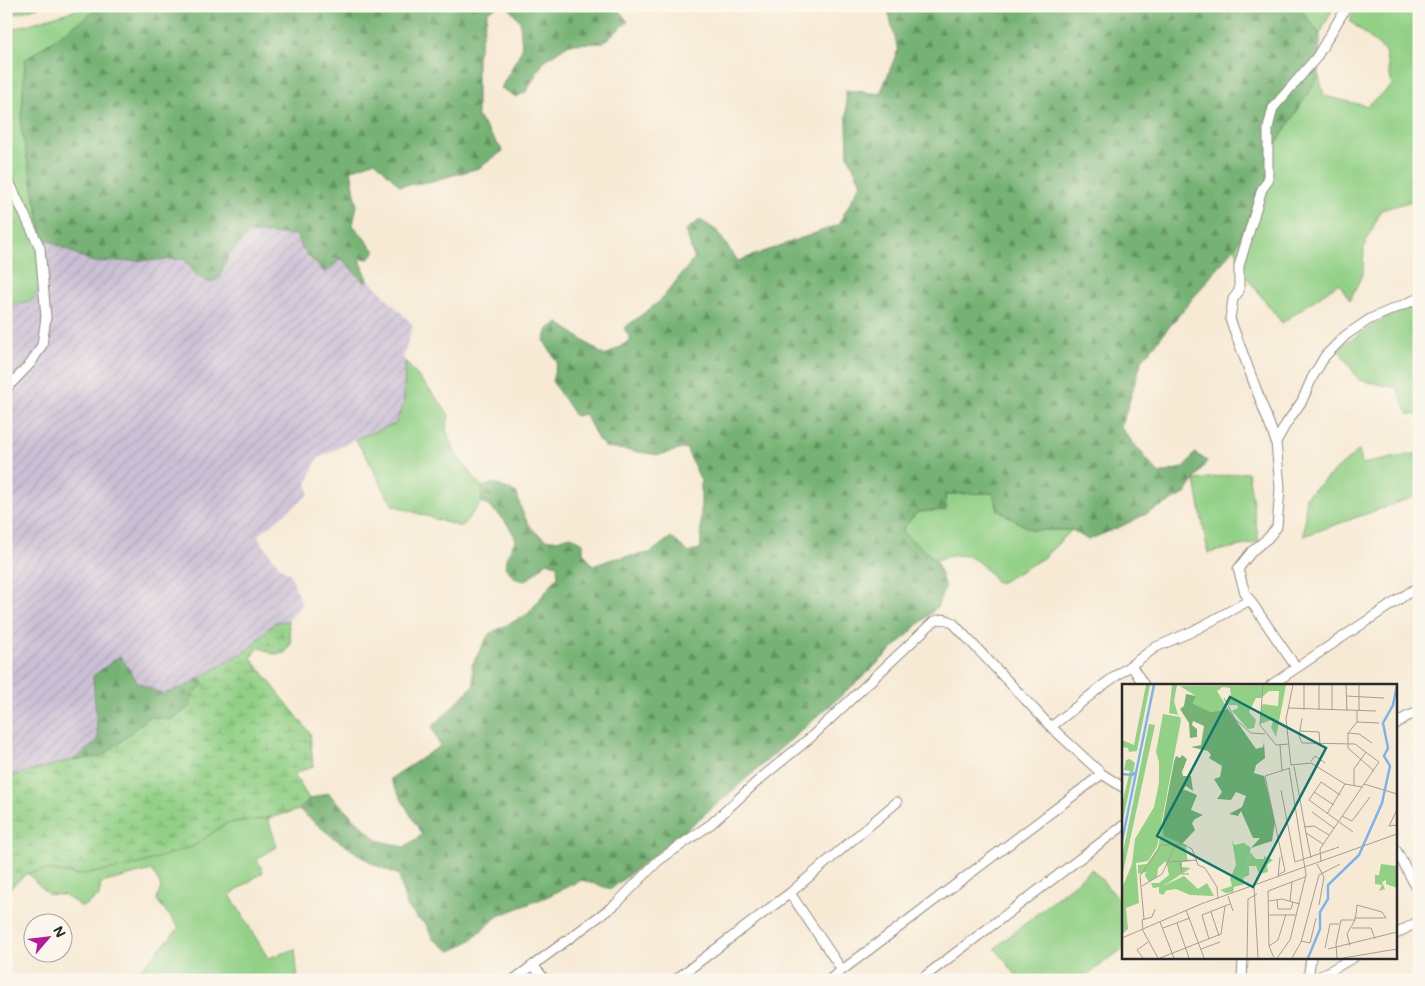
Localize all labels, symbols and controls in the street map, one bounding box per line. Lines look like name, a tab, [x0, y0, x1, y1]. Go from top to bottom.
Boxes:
inset map	[1122, 684, 1398, 958]
north arrow	[22, 914, 72, 964]
text: N	[49, 923, 71, 941]

